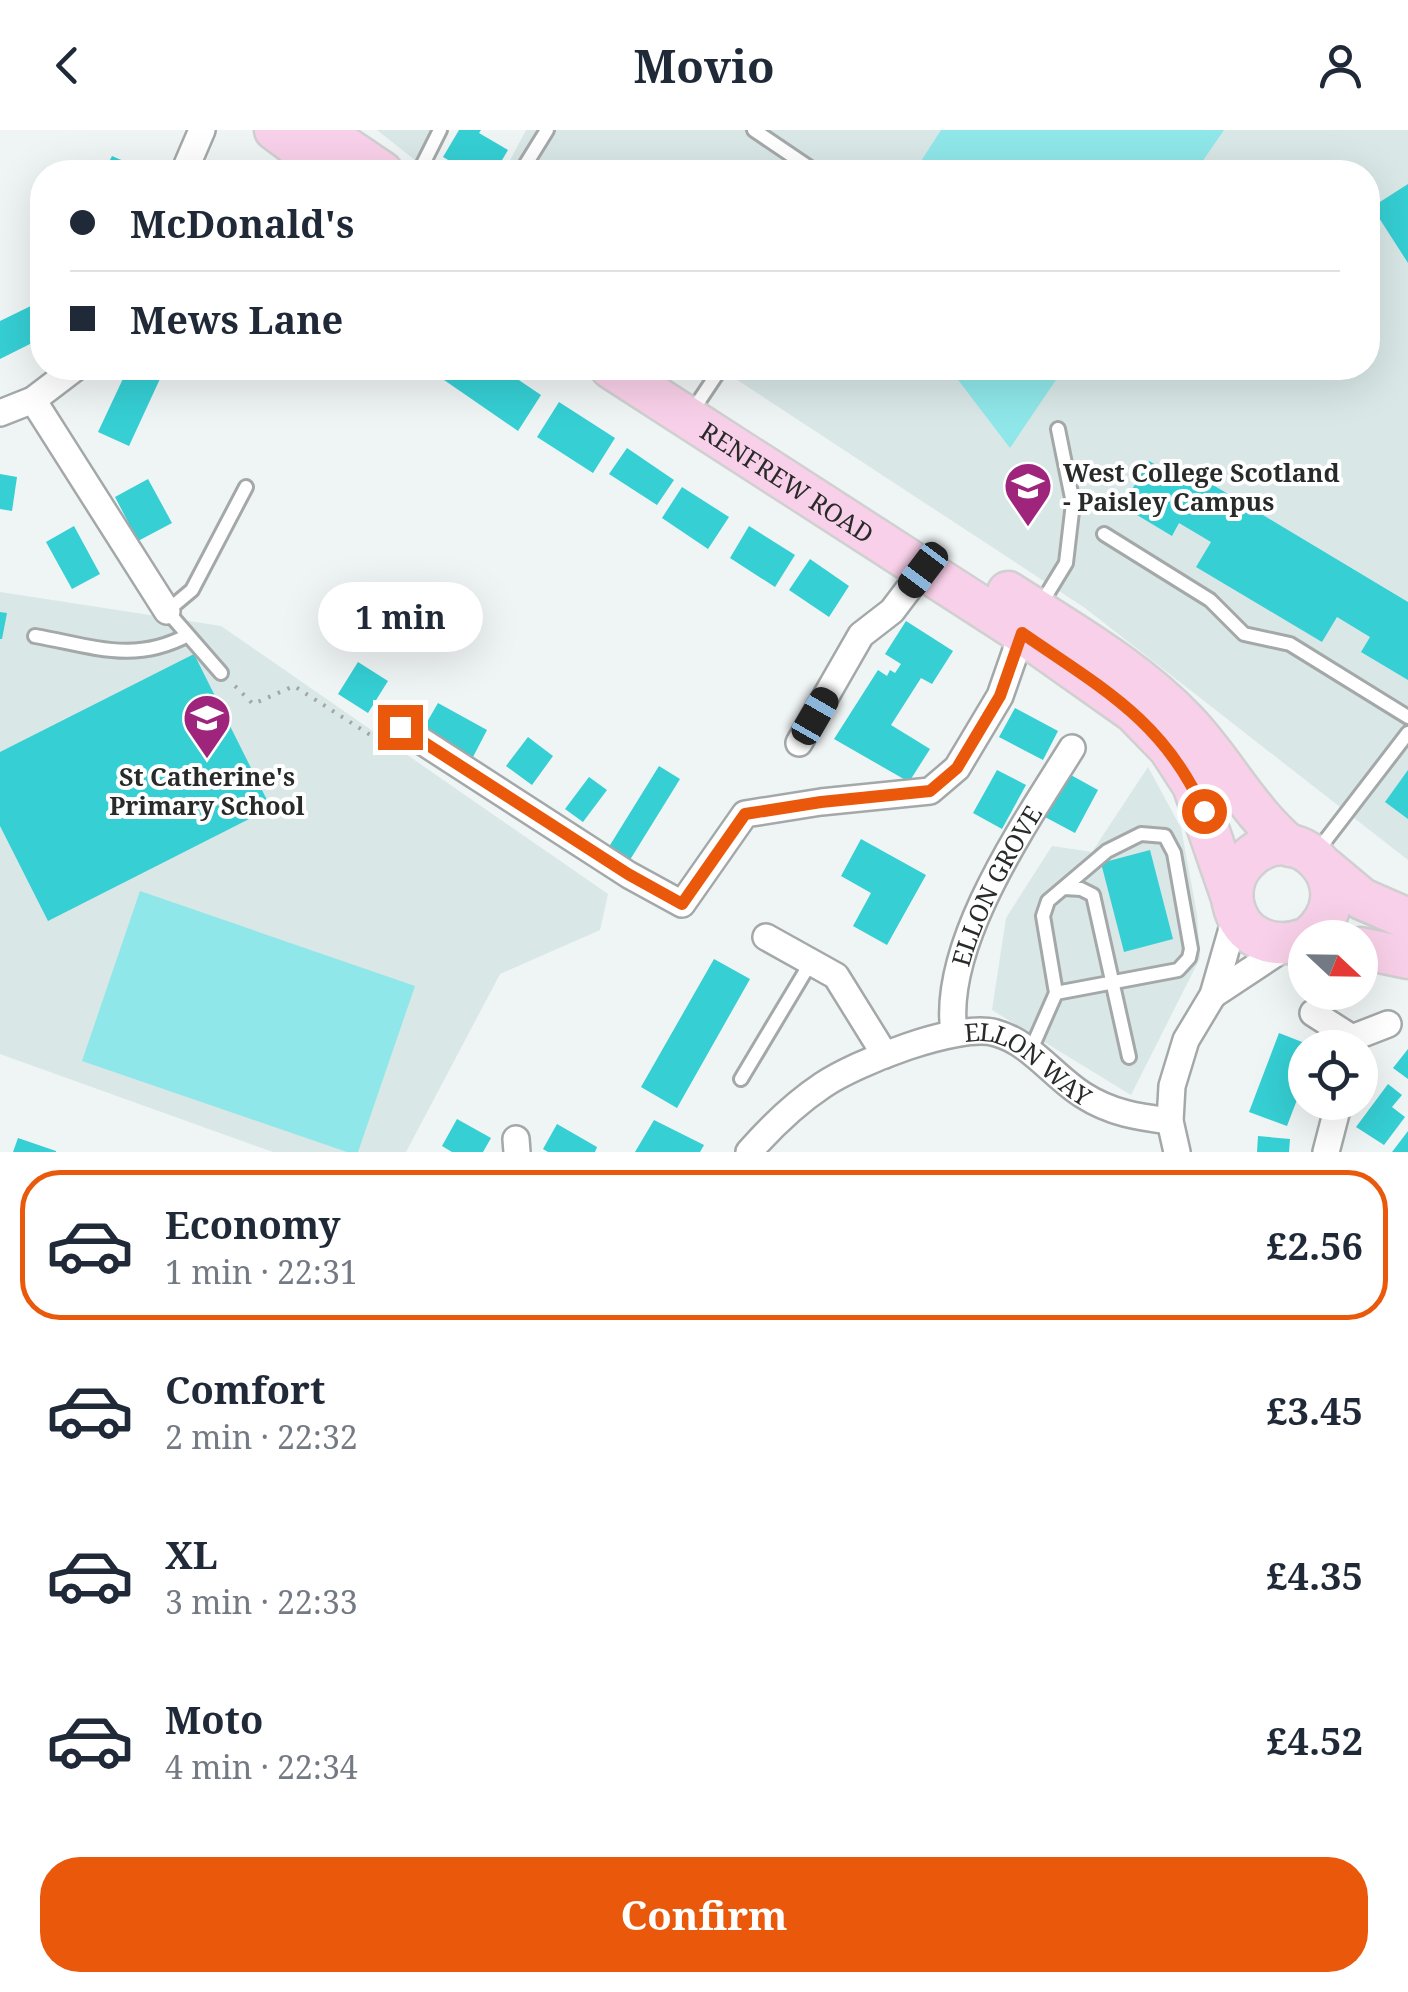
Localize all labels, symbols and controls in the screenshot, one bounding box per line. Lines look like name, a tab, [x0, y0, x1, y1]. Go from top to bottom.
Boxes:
text: Movio	[633, 35, 775, 96]
icon: back	[40, 38, 95, 93]
icon: person	[1313, 38, 1368, 93]
text: McDonald's	[130, 197, 354, 249]
text: Mews Lane	[130, 293, 343, 345]
street label: RENFREW ROAD	[694, 413, 881, 550]
place label: West College Scotland - Paisley Campus	[1063, 455, 1340, 518]
school or university icon: West College Scotland - Paisley Campus	[1002, 460, 1054, 528]
car	[893, 537, 953, 603]
callout: 1 min	[318, 582, 482, 652]
text: 1 min	[355, 595, 446, 638]
car	[787, 683, 843, 749]
school or university icon: St Catherine's Primary School	[181, 692, 233, 760]
route end	[378, 705, 423, 750]
place label: St Catherine's Primary School	[109, 759, 305, 822]
route start	[1182, 789, 1227, 834]
street label: ELLON GROVE	[943, 799, 1049, 970]
north arrow	[1288, 920, 1378, 1010]
map controls	[1288, 920, 1378, 1120]
street label: ELLON WAY	[963, 1014, 1098, 1113]
button: locate	[1288, 1030, 1378, 1120]
text: Economy	[165, 1198, 341, 1250]
icon: car	[45, 1200, 135, 1290]
text: £2.56	[1266, 1219, 1363, 1271]
text: 1 min · 22:31	[165, 1250, 358, 1293]
text: Comfort	[165, 1363, 325, 1415]
icon: car	[45, 1365, 135, 1455]
text: £3.45	[1266, 1384, 1363, 1436]
text: 2 min · 22:32	[165, 1415, 358, 1458]
text: XL	[165, 1528, 218, 1580]
icon: car	[45, 1530, 135, 1620]
text: £4.35	[1266, 1549, 1363, 1601]
text: 3 min · 22:33	[165, 1580, 358, 1623]
text: Moto	[165, 1693, 263, 1745]
icon: car	[45, 1695, 135, 1785]
text: £4.52	[1266, 1714, 1363, 1766]
text: 4 min · 22:34	[165, 1745, 358, 1788]
button: Confirm	[40, 1857, 1368, 1972]

